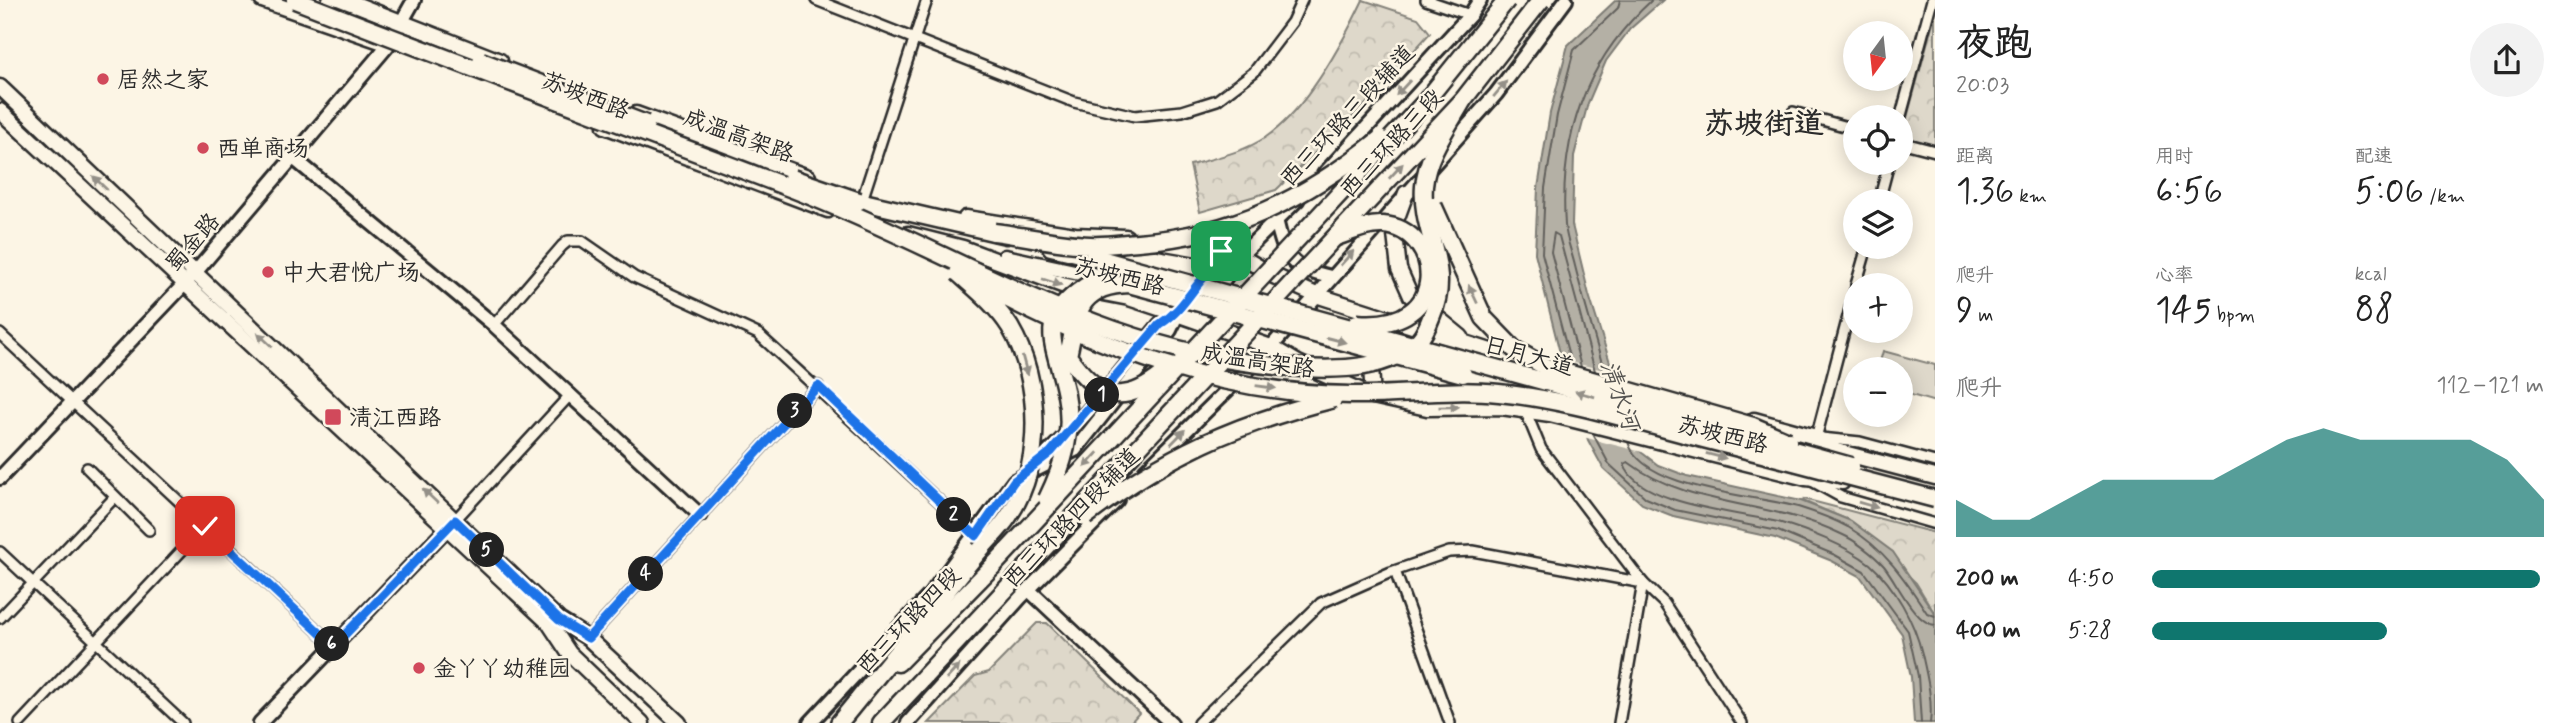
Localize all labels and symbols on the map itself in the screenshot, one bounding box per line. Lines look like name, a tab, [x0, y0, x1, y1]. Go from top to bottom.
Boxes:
north arrow	[1843, 21, 1913, 91]
street label: 西三环路三段辅道	[1274, 38, 1420, 192]
place label: 居然之家	[117, 66, 209, 96]
street label: 苏坡西路	[537, 66, 634, 127]
marker: 居然之家	[95, 71, 111, 87]
one-way arrow	[1395, 79, 1411, 97]
one-way arrow	[1492, 81, 1507, 99]
street label: 西三环路三段	[1334, 83, 1448, 203]
street label: 成温高架路	[679, 103, 797, 171]
district label: 苏坡街道	[1704, 105, 1824, 144]
place label: 西单商场	[217, 135, 309, 165]
marker: 西单商场	[195, 140, 211, 156]
one-way arrow	[1388, 162, 1404, 179]
one-way arrow	[92, 175, 109, 191]
street label: 蜀金路	[160, 207, 227, 279]
pin	[1191, 221, 1251, 281]
one-way arrow	[1339, 250, 1355, 267]
street label: 苏坡西路	[1071, 252, 1168, 304]
place label: 中大君悦广场	[282, 259, 420, 289]
marker: 中大君悦广场	[260, 264, 276, 280]
one-way arrow	[1042, 277, 1063, 287]
one-way arrow	[1467, 284, 1479, 304]
street label: 日月大道	[1480, 331, 1577, 383]
one-way arrow	[256, 332, 273, 349]
one-way arrow	[1326, 335, 1348, 346]
street label: 成温高架路	[1199, 338, 1317, 386]
one-way arrow	[1020, 356, 1031, 378]
water label: 清水河	[1592, 356, 1647, 438]
pin: 1	[1084, 378, 1120, 412]
one-way arrow	[1255, 382, 1277, 393]
one-way arrow	[1574, 388, 1596, 399]
pin: 3	[778, 394, 812, 428]
one-way arrow	[1438, 402, 1460, 413]
place label: 清江西路	[349, 404, 441, 434]
marker: 清江西路	[323, 407, 343, 427]
street label: 苏坡西路	[1674, 410, 1771, 462]
one-way arrow	[1169, 428, 1186, 445]
street label: 西三环路四段辅道	[998, 442, 1147, 595]
one-way arrow	[1083, 451, 1099, 469]
one-way arrow	[1705, 451, 1727, 462]
one-way arrow	[421, 488, 439, 504]
pin	[175, 496, 235, 556]
pin: 2	[936, 498, 972, 532]
one-way arrow	[1857, 500, 1879, 511]
pin: 5	[470, 532, 504, 568]
pin: 4	[628, 556, 664, 592]
street label: 西三环路四段	[851, 561, 968, 681]
pin: 6	[314, 626, 350, 662]
place label: 金丫丫幼稚园	[433, 655, 571, 685]
marker: 金丫丫幼稚园	[411, 660, 427, 676]
one-way arrow	[945, 664, 961, 681]

